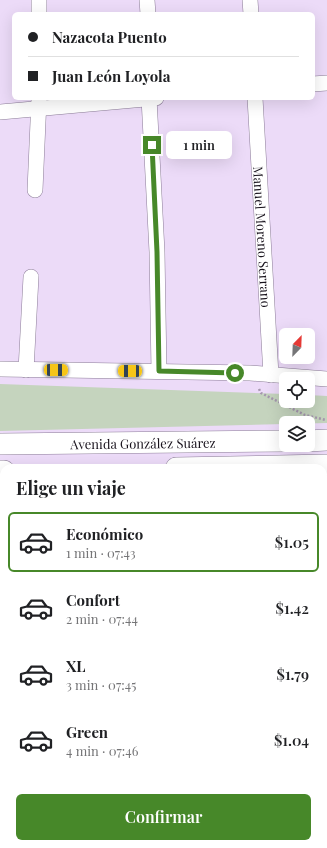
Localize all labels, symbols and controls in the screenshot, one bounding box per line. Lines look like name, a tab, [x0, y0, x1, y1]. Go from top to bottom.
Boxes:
text: Nazacota Puento	[52, 27, 167, 47]
text: Juan León Loyola	[52, 66, 170, 86]
callout: 1 min	[166, 131, 232, 159]
route end	[143, 136, 161, 154]
text: 1 min	[183, 136, 215, 153]
street label: Manuel Moreno Serrano	[250, 166, 276, 308]
north arrow	[279, 328, 315, 364]
map controls	[279, 328, 315, 452]
car	[44, 364, 68, 376]
route start	[226, 364, 244, 382]
car	[118, 365, 142, 377]
button: locate	[279, 372, 315, 408]
button: layers	[279, 416, 315, 452]
street label: Avenida González Suárez	[69, 433, 216, 452]
text: Elige un viaje	[16, 476, 126, 500]
icon: car	[18, 524, 54, 560]
text: Económico	[66, 524, 143, 544]
text: $1.05	[275, 532, 309, 552]
text: 1 min · 07:43	[66, 544, 136, 561]
icon: car	[18, 590, 54, 626]
text: Confort	[66, 590, 120, 610]
text: $1.42	[276, 598, 309, 618]
text: 2 min · 07:44	[66, 610, 138, 627]
icon: car	[18, 656, 54, 692]
text: XL	[66, 656, 86, 676]
text: $1.79	[277, 664, 309, 684]
text: 3 min · 07:45	[66, 676, 136, 693]
icon: car	[18, 722, 54, 758]
text: Green	[66, 722, 108, 742]
text: $1.04	[274, 730, 309, 750]
text: 4 min · 07:46	[66, 742, 138, 759]
button: Confirmar	[16, 794, 311, 840]

